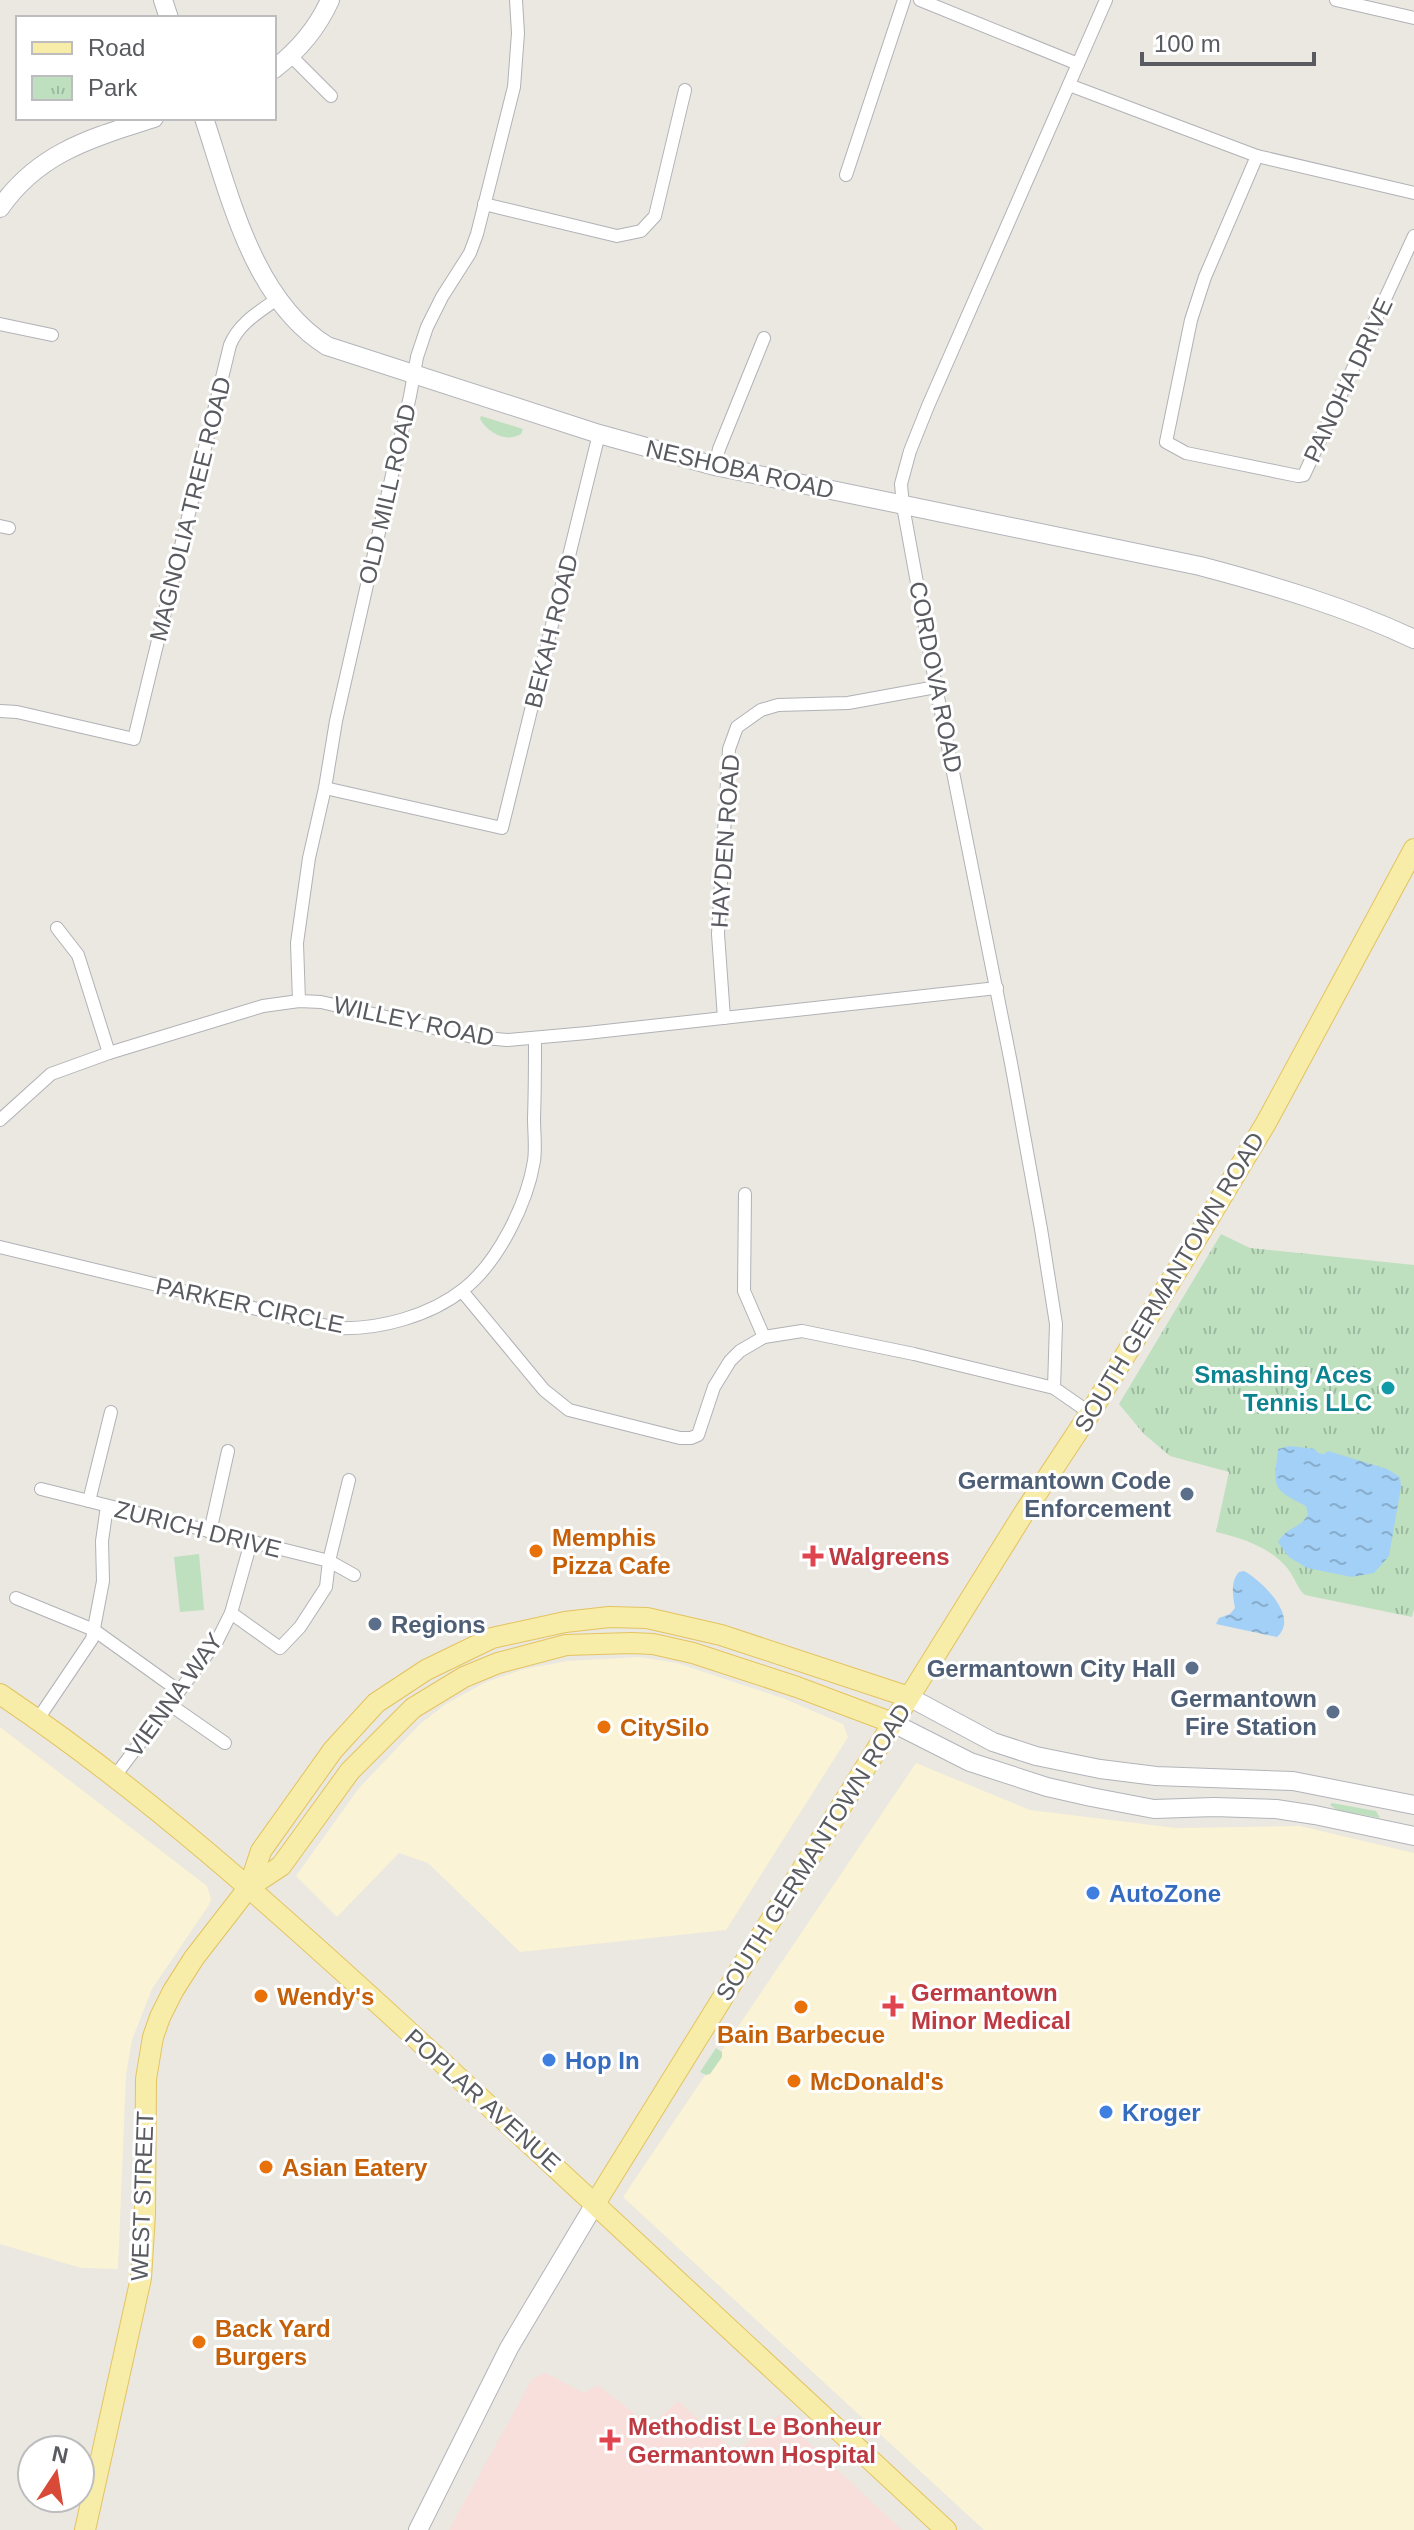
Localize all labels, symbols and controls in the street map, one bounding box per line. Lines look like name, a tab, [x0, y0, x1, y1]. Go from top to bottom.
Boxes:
legend	[16, 16, 276, 120]
scale bar	[1142, 16, 1314, 66]
text: 100 m	[1154, 30, 1221, 57]
text: Road	[88, 34, 145, 61]
text: Park	[88, 74, 138, 101]
street label: PANOHA DRIVE	[1298, 294, 1398, 466]
street label: MAGNOLIA TREE ROAD	[144, 374, 236, 644]
street label: OLD MILL ROAD	[353, 401, 421, 587]
street label: NESHOBA ROAD	[643, 434, 837, 504]
street label: BEKAH ROAD	[519, 551, 583, 711]
street label: CORDOVA ROAD	[904, 579, 968, 775]
street label: HAYDEN ROAD	[705, 753, 745, 929]
street label: WILLEY ROAD	[331, 991, 497, 1051]
street label: SOUTH GERMANTOWN ROAD	[1069, 1127, 1269, 1437]
street label: PARKER CIRCLE	[153, 1272, 347, 1338]
place label: Smashing Aces Tennis LLC	[1194, 1361, 1372, 1416]
marker: Smashing Aces Tennis LLC	[1379, 1379, 1397, 1397]
place label: Germantown Code Enforcement	[958, 1467, 1171, 1522]
marker: Germantown Code Enforcement	[1178, 1485, 1196, 1503]
street label: ZURICH DRIVE	[112, 1495, 284, 1563]
place label: Memphis Pizza Cafe	[552, 1524, 671, 1579]
marker: Memphis Pizza Cafe	[527, 1542, 545, 1560]
place label: Walgreens	[829, 1543, 949, 1570]
marker: Walgreens	[804, 1547, 822, 1565]
place label: Regions	[391, 1611, 486, 1638]
marker: Regions	[366, 1615, 384, 1633]
street label: VIENNA WAY	[120, 1628, 228, 1762]
place label: Germantown City Hall	[927, 1655, 1176, 1682]
marker: Germantown City Hall	[1183, 1659, 1201, 1677]
place label: Germantown Fire Station	[1170, 1685, 1317, 1740]
street label: SOUTH GERMANTOWN ROAD	[710, 1699, 916, 2005]
marker: Germantown Fire Station	[1324, 1703, 1342, 1721]
place label: CitySilo	[620, 1714, 709, 1741]
marker: CitySilo	[595, 1718, 613, 1736]
place label: AutoZone	[1109, 1880, 1221, 1907]
marker: AutoZone	[1084, 1884, 1102, 1902]
place label: Germantown Minor Medical	[911, 1979, 1071, 2034]
place label: Wendy's	[277, 1983, 374, 2010]
marker: Wendy's	[252, 1987, 270, 2005]
marker: Germantown Minor Medical	[882, 1995, 904, 2017]
marker: Bain Barbecue	[792, 1998, 810, 2016]
place label: Bain Barbecue	[717, 2021, 885, 2048]
street label: POPLAR AVENUE	[400, 2023, 566, 2177]
place label: Hop In	[565, 2047, 640, 2074]
marker: Hop In	[540, 2051, 558, 2069]
place label: McDonald's	[810, 2068, 944, 2095]
marker: McDonald's	[785, 2072, 803, 2090]
place label: Kroger	[1122, 2099, 1201, 2126]
marker: Kroger	[1097, 2103, 1115, 2121]
street label: WEST STREET	[126, 2110, 158, 2282]
place label: Asian Eatery	[282, 2154, 428, 2181]
marker: Asian Eatery	[257, 2158, 275, 2176]
place label: Back Yard Burgers	[215, 2315, 331, 2370]
marker: Back Yard Burgers	[190, 2333, 208, 2351]
place label: Methodist Le Bonheur Germantown Hospital	[628, 2413, 881, 2468]
marker: Methodist Le Bonheur Germantown Hospital	[599, 2429, 621, 2451]
north arrow	[16, 2434, 96, 2514]
text: N	[50, 2441, 70, 2469]

